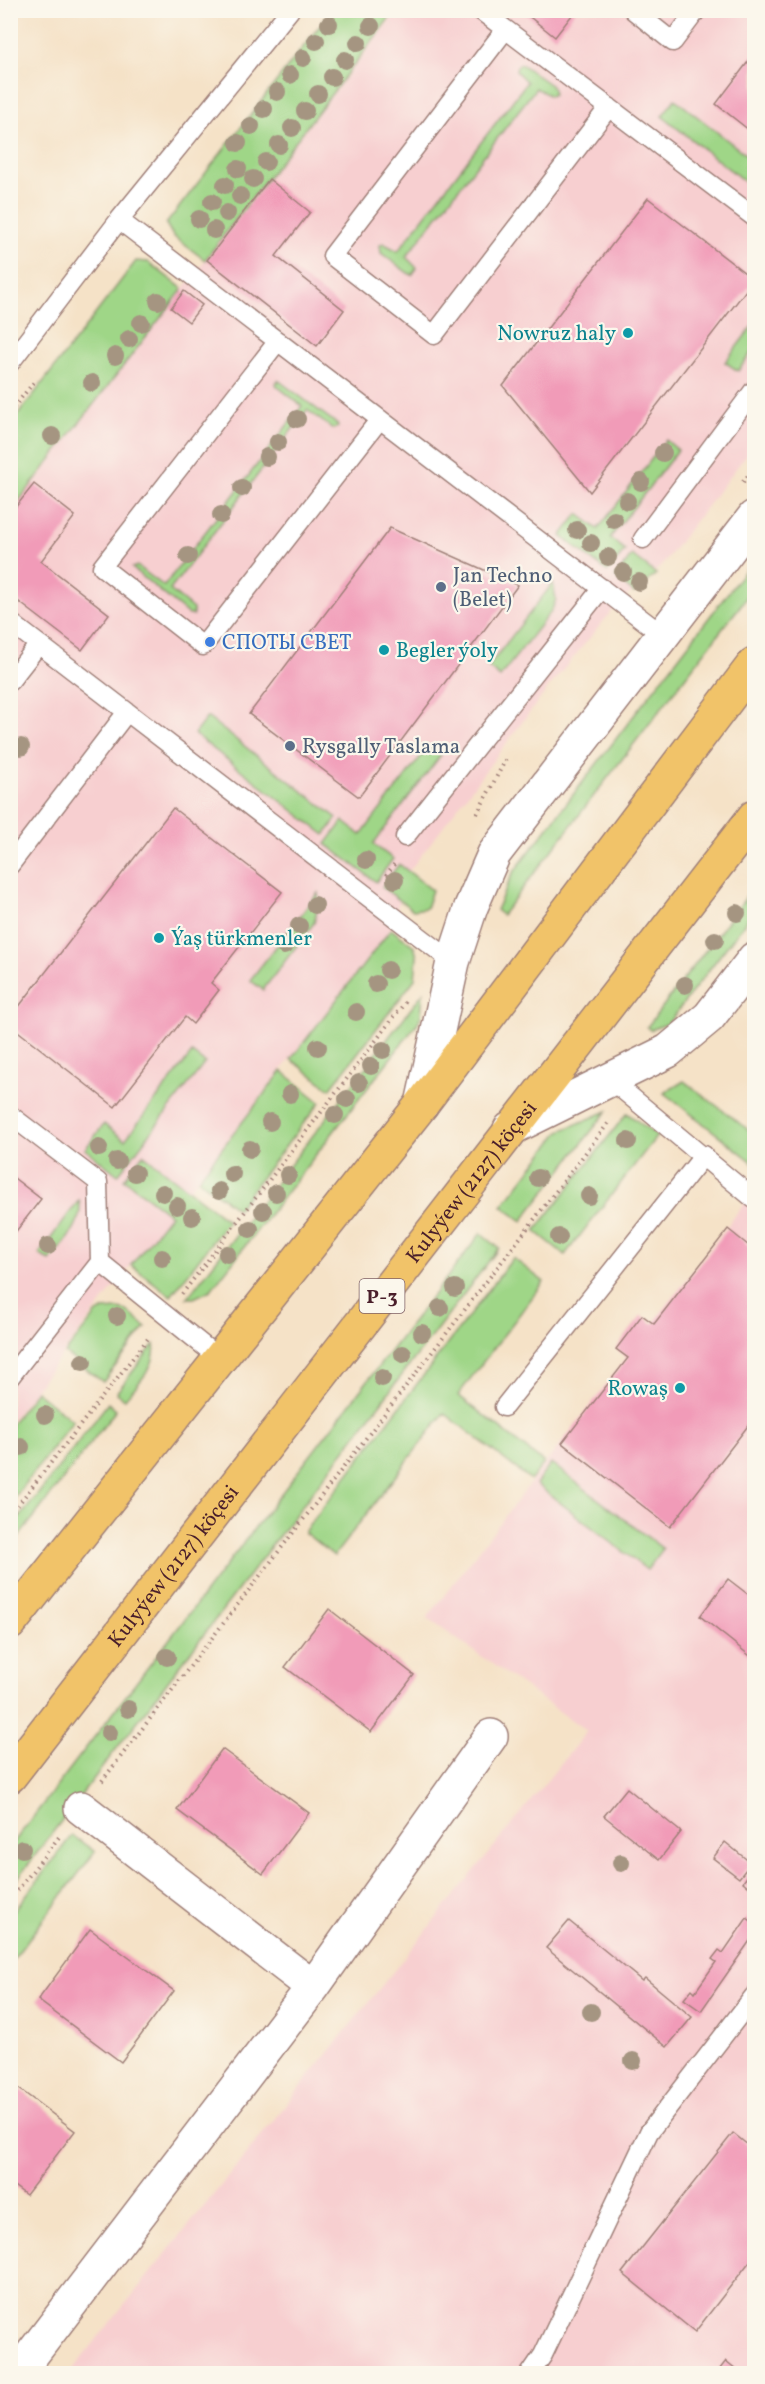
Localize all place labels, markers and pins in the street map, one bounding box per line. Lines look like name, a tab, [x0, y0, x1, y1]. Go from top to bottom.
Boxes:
place label: Nowruz haly	[497, 320, 617, 349]
marker: Nowruz haly	[621, 326, 635, 340]
place label: Jan Techno (Belet)	[453, 562, 552, 615]
marker: Jan Techno (Belet)	[434, 580, 448, 594]
place label: СПОТЫ СВЕТ	[222, 629, 352, 658]
marker: СПОТЫ СВЕТ	[203, 635, 217, 649]
place label: Begler ýoly	[396, 637, 499, 666]
marker: Begler ýoly	[377, 643, 391, 657]
place label: Rysgally Taslama	[302, 733, 460, 762]
marker: Rysgally Taslama	[283, 739, 297, 753]
place label: Ýaş türkmenler	[171, 925, 312, 954]
marker: Ýaş türkmenler	[152, 931, 166, 945]
place label: Rowaş	[607, 1375, 668, 1404]
marker: Rowaş	[673, 1381, 687, 1395]

